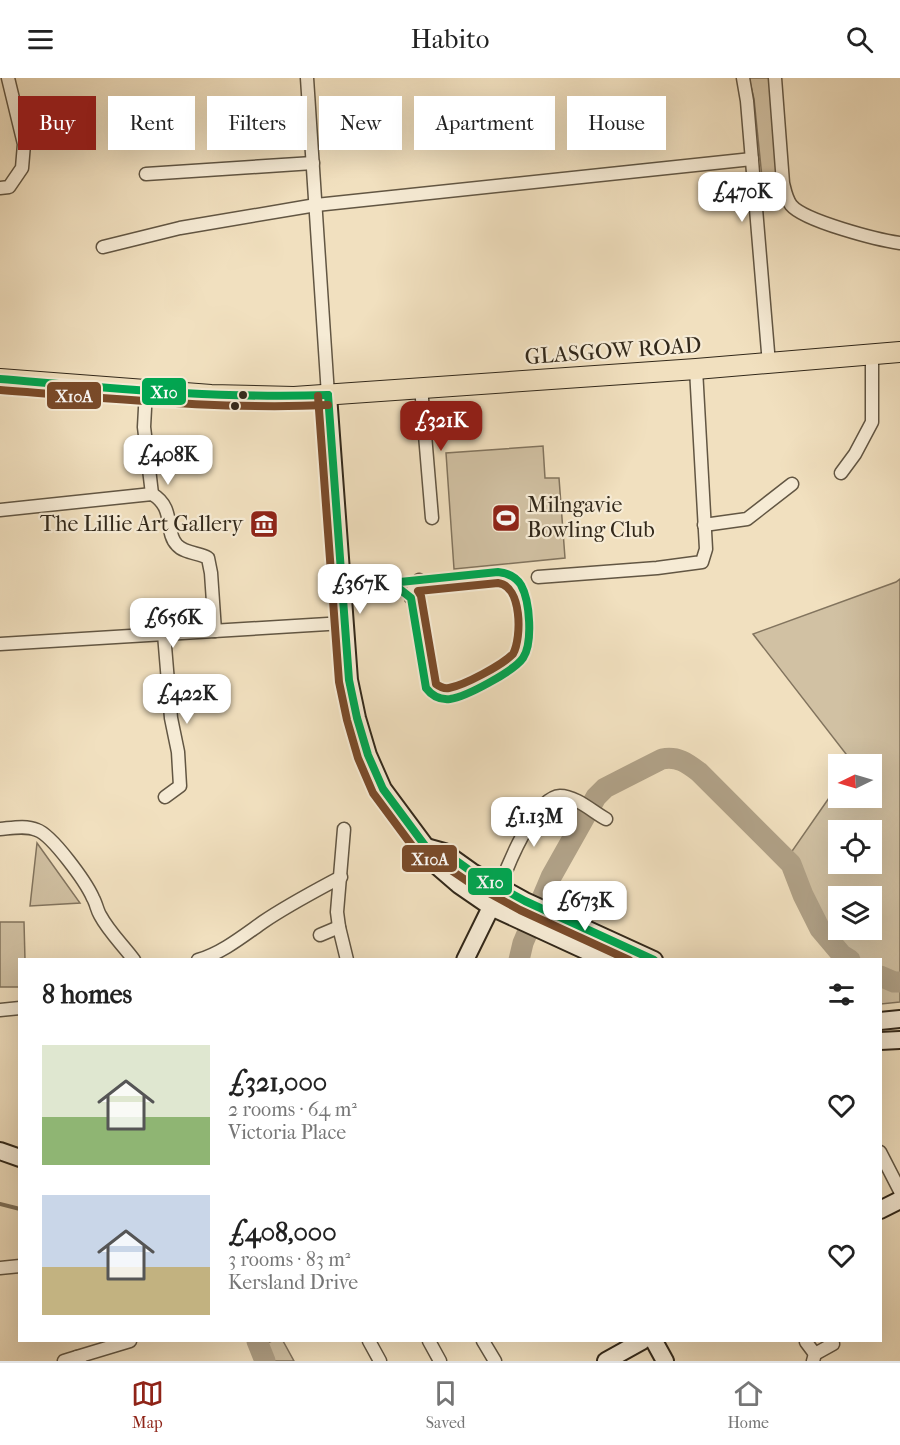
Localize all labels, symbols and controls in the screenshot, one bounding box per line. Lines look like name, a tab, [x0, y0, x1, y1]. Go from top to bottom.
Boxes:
icon: menu	[24, 23, 57, 56]
text: Habito	[411, 23, 489, 55]
icon: search	[843, 23, 876, 56]
chip: Buy	[18, 96, 96, 150]
chip: Rent	[108, 96, 195, 150]
chip: Filters	[207, 96, 307, 150]
chip: New	[319, 96, 402, 150]
chip: Apartment	[414, 96, 555, 150]
chip: House	[567, 96, 666, 150]
pin: £470K	[700, 172, 784, 223]
text: £470K	[712, 180, 772, 203]
street label: GLASGOW ROAD	[524, 332, 702, 370]
line badge: X10	[141, 377, 187, 406]
line badge: X10A	[46, 381, 102, 410]
text: X10	[150, 383, 178, 402]
text: X10A	[54, 387, 93, 406]
unlabelled marker	[237, 389, 249, 401]
unlabelled marker	[229, 400, 241, 412]
pin: £321K	[399, 401, 483, 452]
text: £321K	[414, 409, 468, 432]
pin: £408K	[126, 435, 210, 486]
text: £408K	[138, 443, 198, 466]
place label: Milngavie Bowling Club	[527, 492, 655, 543]
sports icon: Milngavie Bowling Club	[490, 502, 522, 534]
museum icon: The Lillie Art Gallery	[248, 508, 280, 540]
place label: The Lillie Art Gallery	[40, 511, 244, 537]
pin: £367K	[318, 564, 402, 615]
text: £367K	[332, 572, 388, 595]
pin: £656K	[131, 598, 215, 649]
text: £656K	[144, 606, 202, 629]
pin: £422K	[145, 674, 229, 725]
text: £422K	[157, 682, 217, 705]
north arrow	[828, 754, 882, 808]
map controls	[828, 754, 882, 940]
pin: £1.13M	[485, 797, 583, 848]
text: £1.13M	[505, 805, 563, 828]
button: locate	[828, 820, 882, 874]
line badge: X10A	[401, 844, 458, 873]
text: X10A	[410, 850, 449, 869]
line badge: X10	[467, 867, 513, 896]
text: X10	[476, 873, 504, 892]
pin: £673K	[543, 881, 627, 932]
button: layers	[828, 886, 882, 940]
text: £673K	[557, 889, 613, 912]
icon: filters	[825, 978, 858, 1011]
text: 8 homes	[42, 979, 132, 1010]
text: £321,000	[228, 1067, 327, 1098]
icon: home	[90, 1069, 162, 1141]
icon: heart	[825, 1089, 858, 1122]
text: 2 rooms · 64 m²	[228, 1098, 357, 1121]
text: Victoria Place	[228, 1121, 346, 1144]
text: £408,000	[228, 1217, 337, 1248]
icon: home	[90, 1219, 162, 1291]
icon: heart	[825, 1239, 858, 1272]
text: 3 rooms · 83 m²	[228, 1248, 351, 1271]
text: Kersland Drive	[228, 1271, 358, 1294]
tab: Map	[131, 1377, 164, 1432]
tab: Saved	[426, 1377, 466, 1432]
tab: Home	[727, 1377, 769, 1432]

